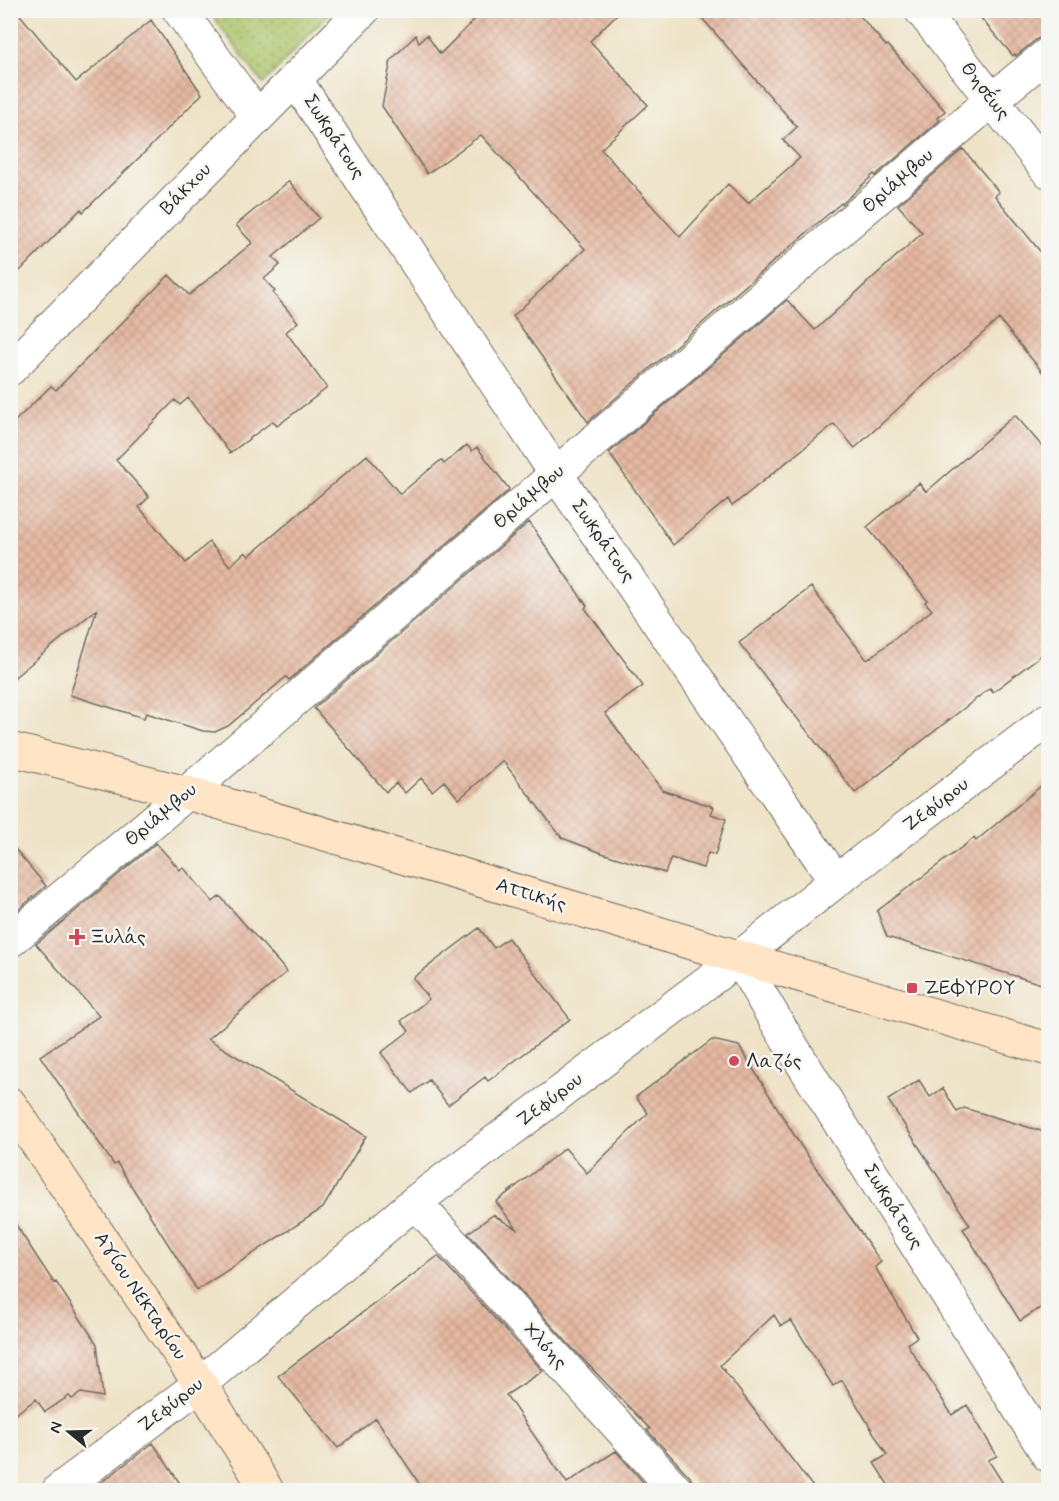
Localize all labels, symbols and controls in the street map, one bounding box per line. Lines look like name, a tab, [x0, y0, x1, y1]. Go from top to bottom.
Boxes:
street label: Θησέως	[954, 56, 1016, 126]
street label: Σωκράτους	[297, 90, 372, 185]
street label: Θριάμβου	[856, 142, 940, 220]
street label: Βάκχου	[154, 157, 218, 221]
street label: Θριάμβου	[487, 458, 571, 536]
street label: Σωκράτους	[564, 494, 642, 588]
street label: Ζεφύρου	[897, 771, 975, 839]
street label: Θριάμβου	[119, 777, 203, 853]
street label: Αττικής	[492, 871, 570, 919]
place label: Ξυλάς	[89, 924, 146, 951]
marker: Ξυλάς	[70, 930, 84, 944]
place label: ΖΕΦΥΡΟΥ	[924, 975, 1015, 1002]
marker: ΖΕΦΥΡΟΥ	[905, 981, 919, 995]
place label: Λαζός	[746, 1048, 802, 1075]
marker: Λαζός	[727, 1054, 741, 1068]
street label: Ζεφύρου	[511, 1066, 589, 1134]
street label: Σωκράτους	[856, 1159, 930, 1255]
street label: Αγίου Νεκταρίου	[87, 1227, 193, 1365]
street label: Χλόης	[517, 1317, 573, 1375]
street label: Ζεφύρου	[133, 1371, 209, 1439]
north arrow	[39, 1402, 99, 1462]
text: N	[45, 1419, 68, 1436]

